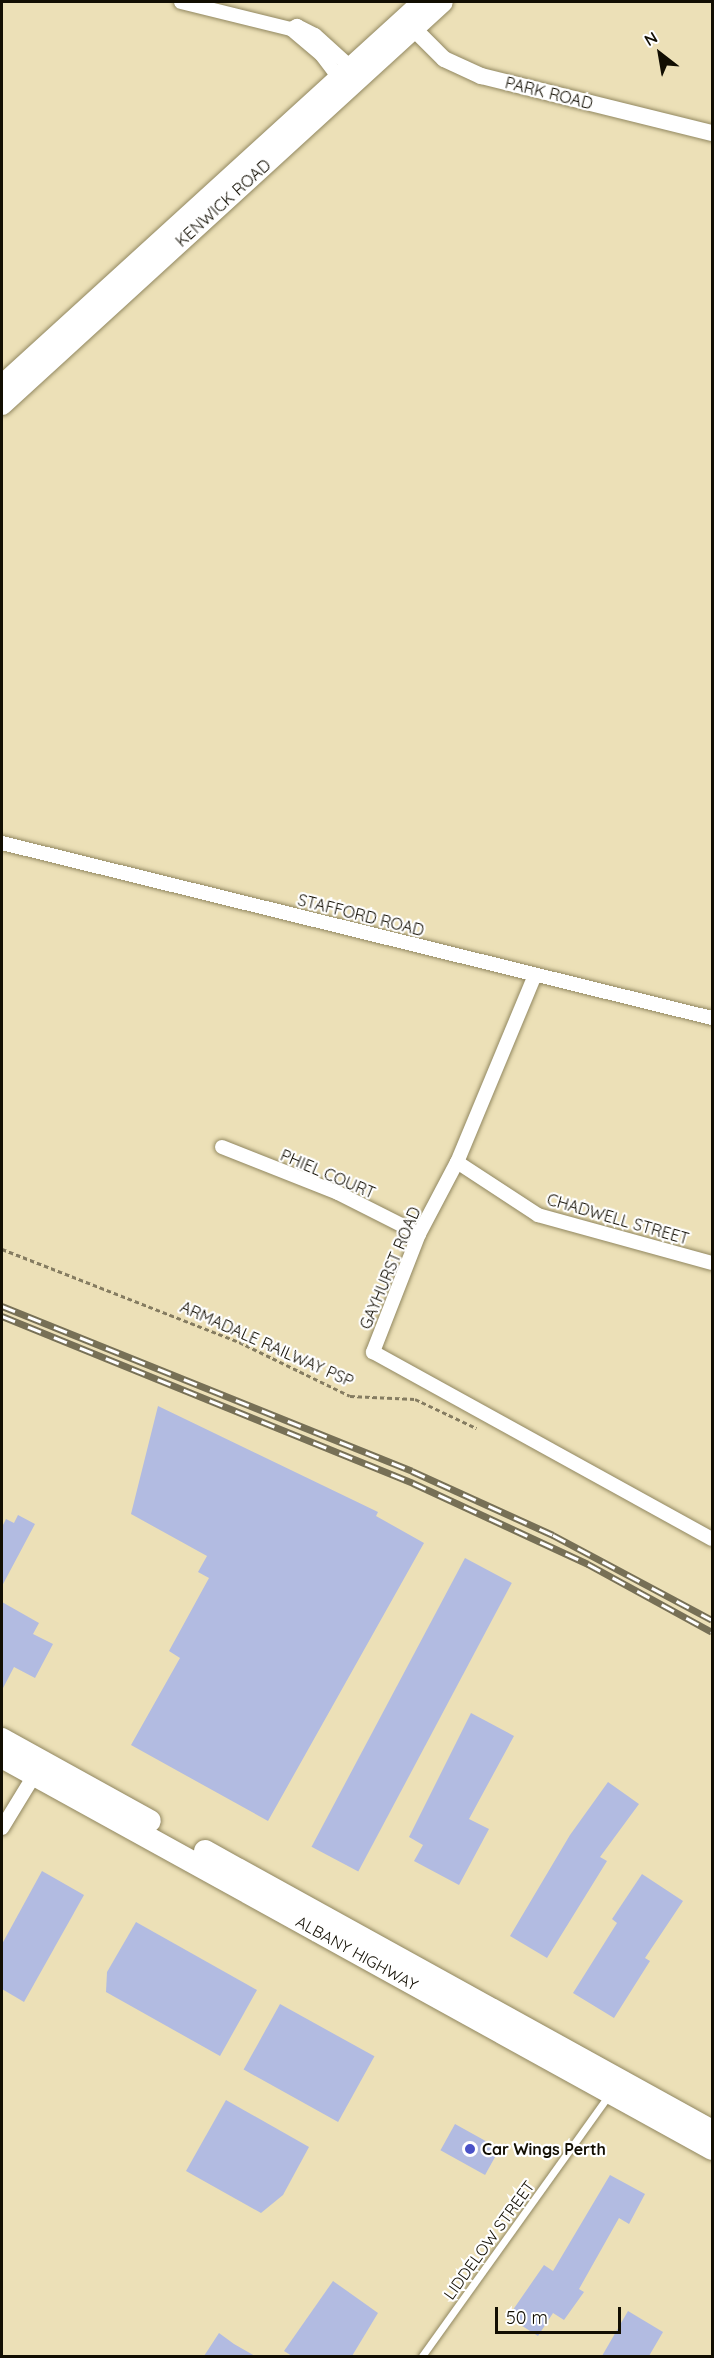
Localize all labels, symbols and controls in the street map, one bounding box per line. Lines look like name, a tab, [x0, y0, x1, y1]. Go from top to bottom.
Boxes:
north arrow	[630, 24, 690, 84]
text: N	[641, 27, 661, 50]
street label: PARK ROAD	[503, 73, 595, 113]
street label: KENWICK ROAD	[172, 155, 274, 251]
street label: STAFFORD ROAD	[296, 890, 426, 940]
street label: PHIEL COURT	[278, 1145, 378, 1203]
street label: CHADWELL STREET	[545, 1190, 691, 1248]
street label: GAYHURST ROAD	[356, 1204, 424, 1332]
street label: ARMADALE RAILWAY PSP	[177, 1297, 357, 1391]
street label: ALBANY HIGHWAY	[293, 1912, 421, 1994]
place label: Car Wings Perth	[482, 2139, 606, 2159]
marker: Car Wings Perth	[463, 2142, 477, 2156]
street label: LIDDELOW STREET	[439, 2177, 539, 2303]
scale bar	[498, 2295, 624, 2333]
text: 50 m	[506, 2306, 548, 2329]

